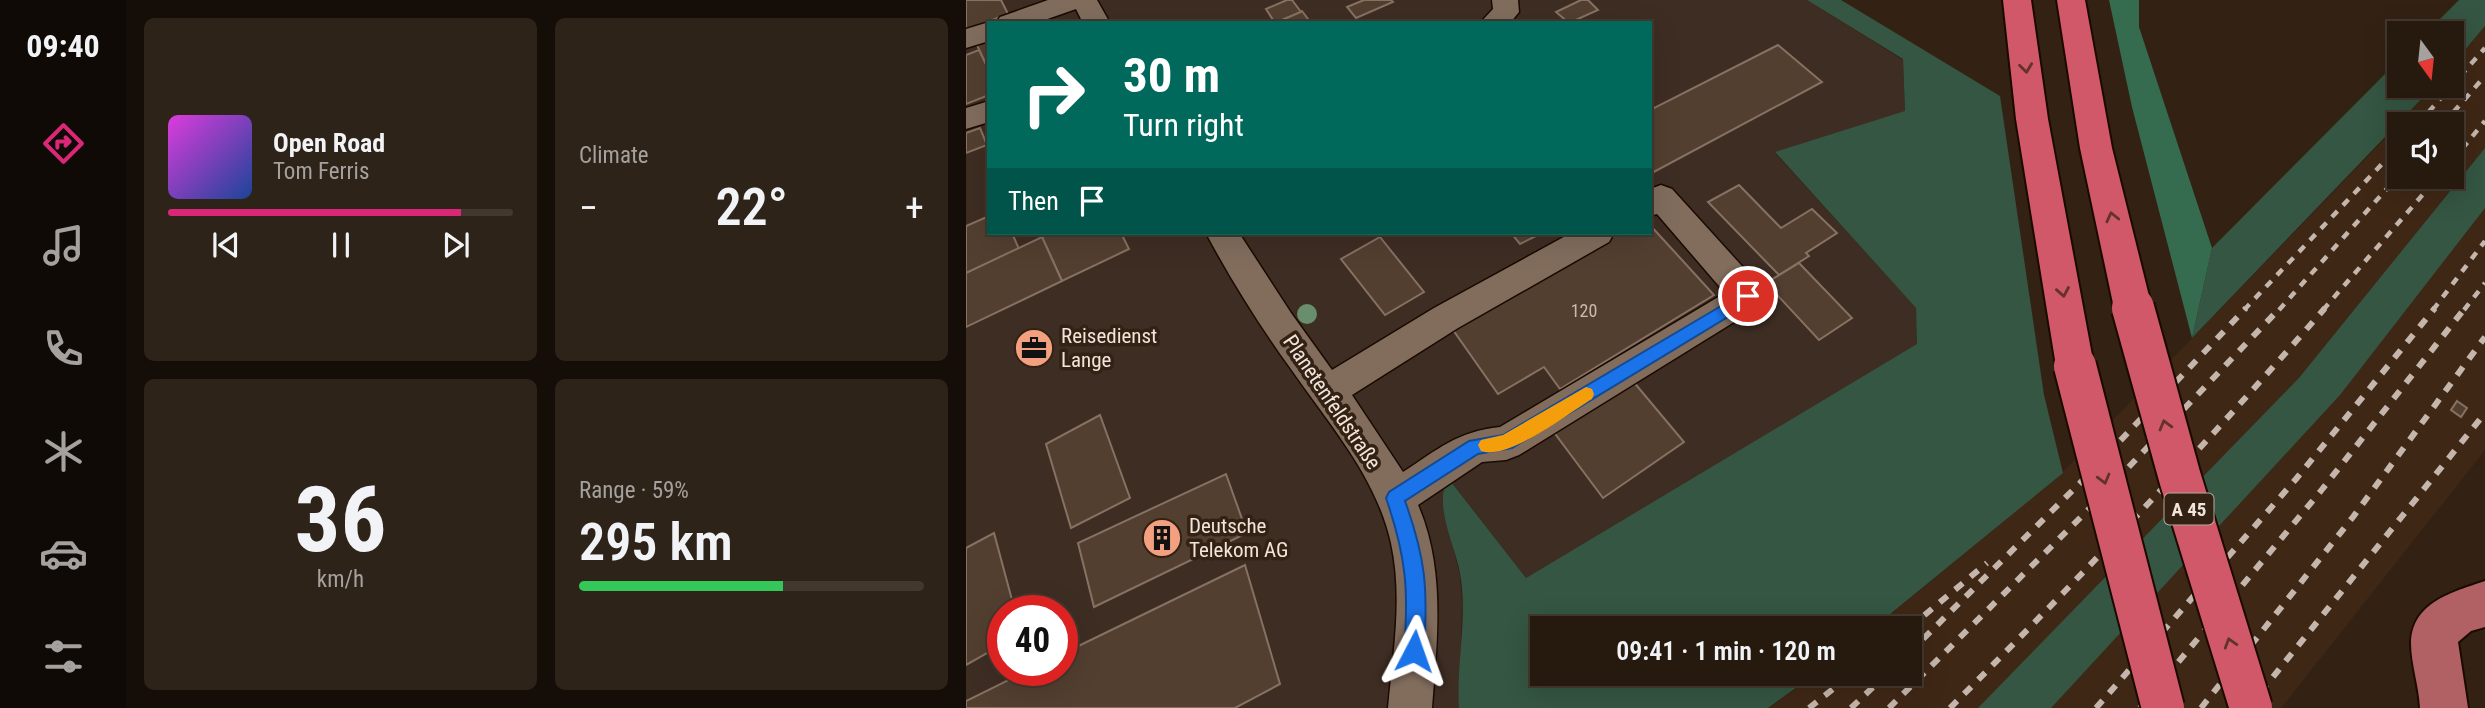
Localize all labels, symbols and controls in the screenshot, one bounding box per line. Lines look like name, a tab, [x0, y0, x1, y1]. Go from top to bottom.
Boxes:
north arrow	[2387, 21, 2464, 98]
map controls	[2387, 21, 2464, 189]
text: 09:40	[26, 27, 100, 65]
text: 30 m	[1123, 47, 1220, 104]
icon: right	[1008, 49, 1099, 140]
one-way arrow	[2018, 62, 2033, 74]
text: Turn right	[1123, 106, 1244, 144]
button: sound	[2387, 112, 2464, 189]
icon: directions	[39, 119, 88, 168]
text: Open Road	[273, 128, 385, 158]
text: Climate	[579, 142, 649, 169]
text: Tom Ferris	[273, 158, 369, 185]
text: 22°	[715, 177, 788, 238]
icon: arrive	[1073, 182, 1111, 220]
text: −	[579, 186, 598, 230]
text: +	[905, 186, 924, 230]
text: Then	[1008, 186, 1059, 216]
one-way arrow	[2106, 211, 2120, 223]
icon: music	[39, 221, 88, 270]
icon: previous	[207, 226, 245, 264]
icon: pause	[322, 226, 360, 264]
icon: next	[437, 226, 475, 264]
pin	[1718, 266, 1778, 326]
icon: arrive	[1729, 277, 1767, 315]
one-way arrow	[2055, 286, 2070, 298]
house number: 120	[1571, 300, 1597, 321]
icon: phone	[39, 324, 88, 373]
place label: Reisedienst Lange	[1061, 324, 1157, 372]
office icon: Reisedienst Lange	[1013, 327, 1055, 369]
street label: Planetenfeldstraße	[1278, 330, 1386, 474]
one-way arrow	[2159, 419, 2173, 431]
icon: climate	[39, 427, 88, 476]
text: 36	[295, 467, 386, 573]
one-way arrow	[2096, 473, 2110, 485]
text: Range · 59%	[579, 477, 689, 504]
road number: A 45	[2164, 494, 2214, 524]
text: 295 km	[579, 512, 733, 573]
place label: Deutsche Telekom AG	[1189, 514, 1288, 562]
building icon: Deutsche Telekom AG	[1141, 517, 1183, 559]
icon: car	[39, 529, 88, 578]
text: km/h	[317, 566, 364, 593]
speed limit sign: 40	[987, 595, 1078, 686]
position arrow	[1377, 614, 1451, 688]
icon: filters	[39, 632, 88, 681]
text: 09:41 · 1 min · 120 m	[1616, 636, 1836, 666]
one-way arrow	[2223, 637, 2238, 649]

